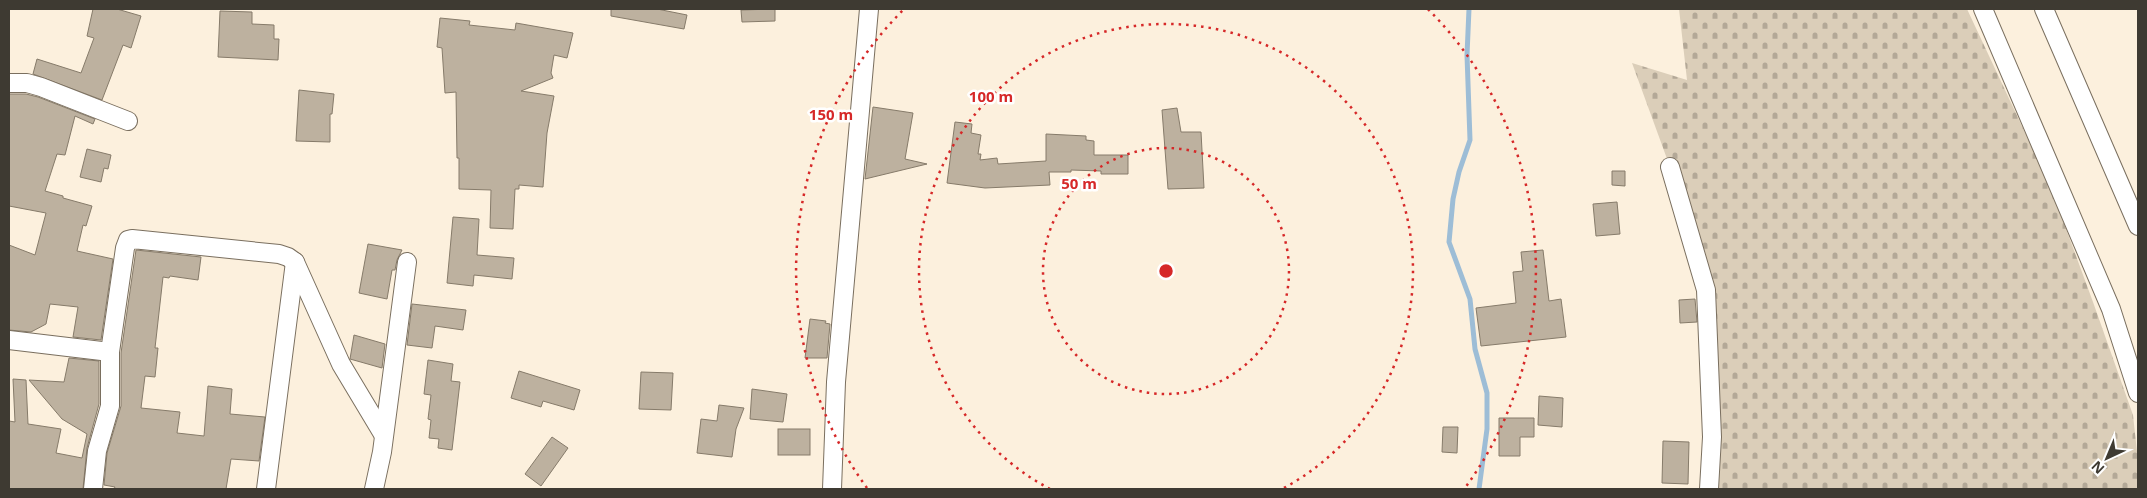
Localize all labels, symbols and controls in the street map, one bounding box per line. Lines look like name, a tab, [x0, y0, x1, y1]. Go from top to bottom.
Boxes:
text: 100 m	[969, 86, 1013, 106]
text: 150 m	[809, 104, 853, 124]
text: 50 m	[1061, 173, 1097, 193]
centre of rings	[1157, 262, 1175, 280]
north arrow	[2082, 433, 2132, 483]
text: N	[2087, 457, 2108, 479]

